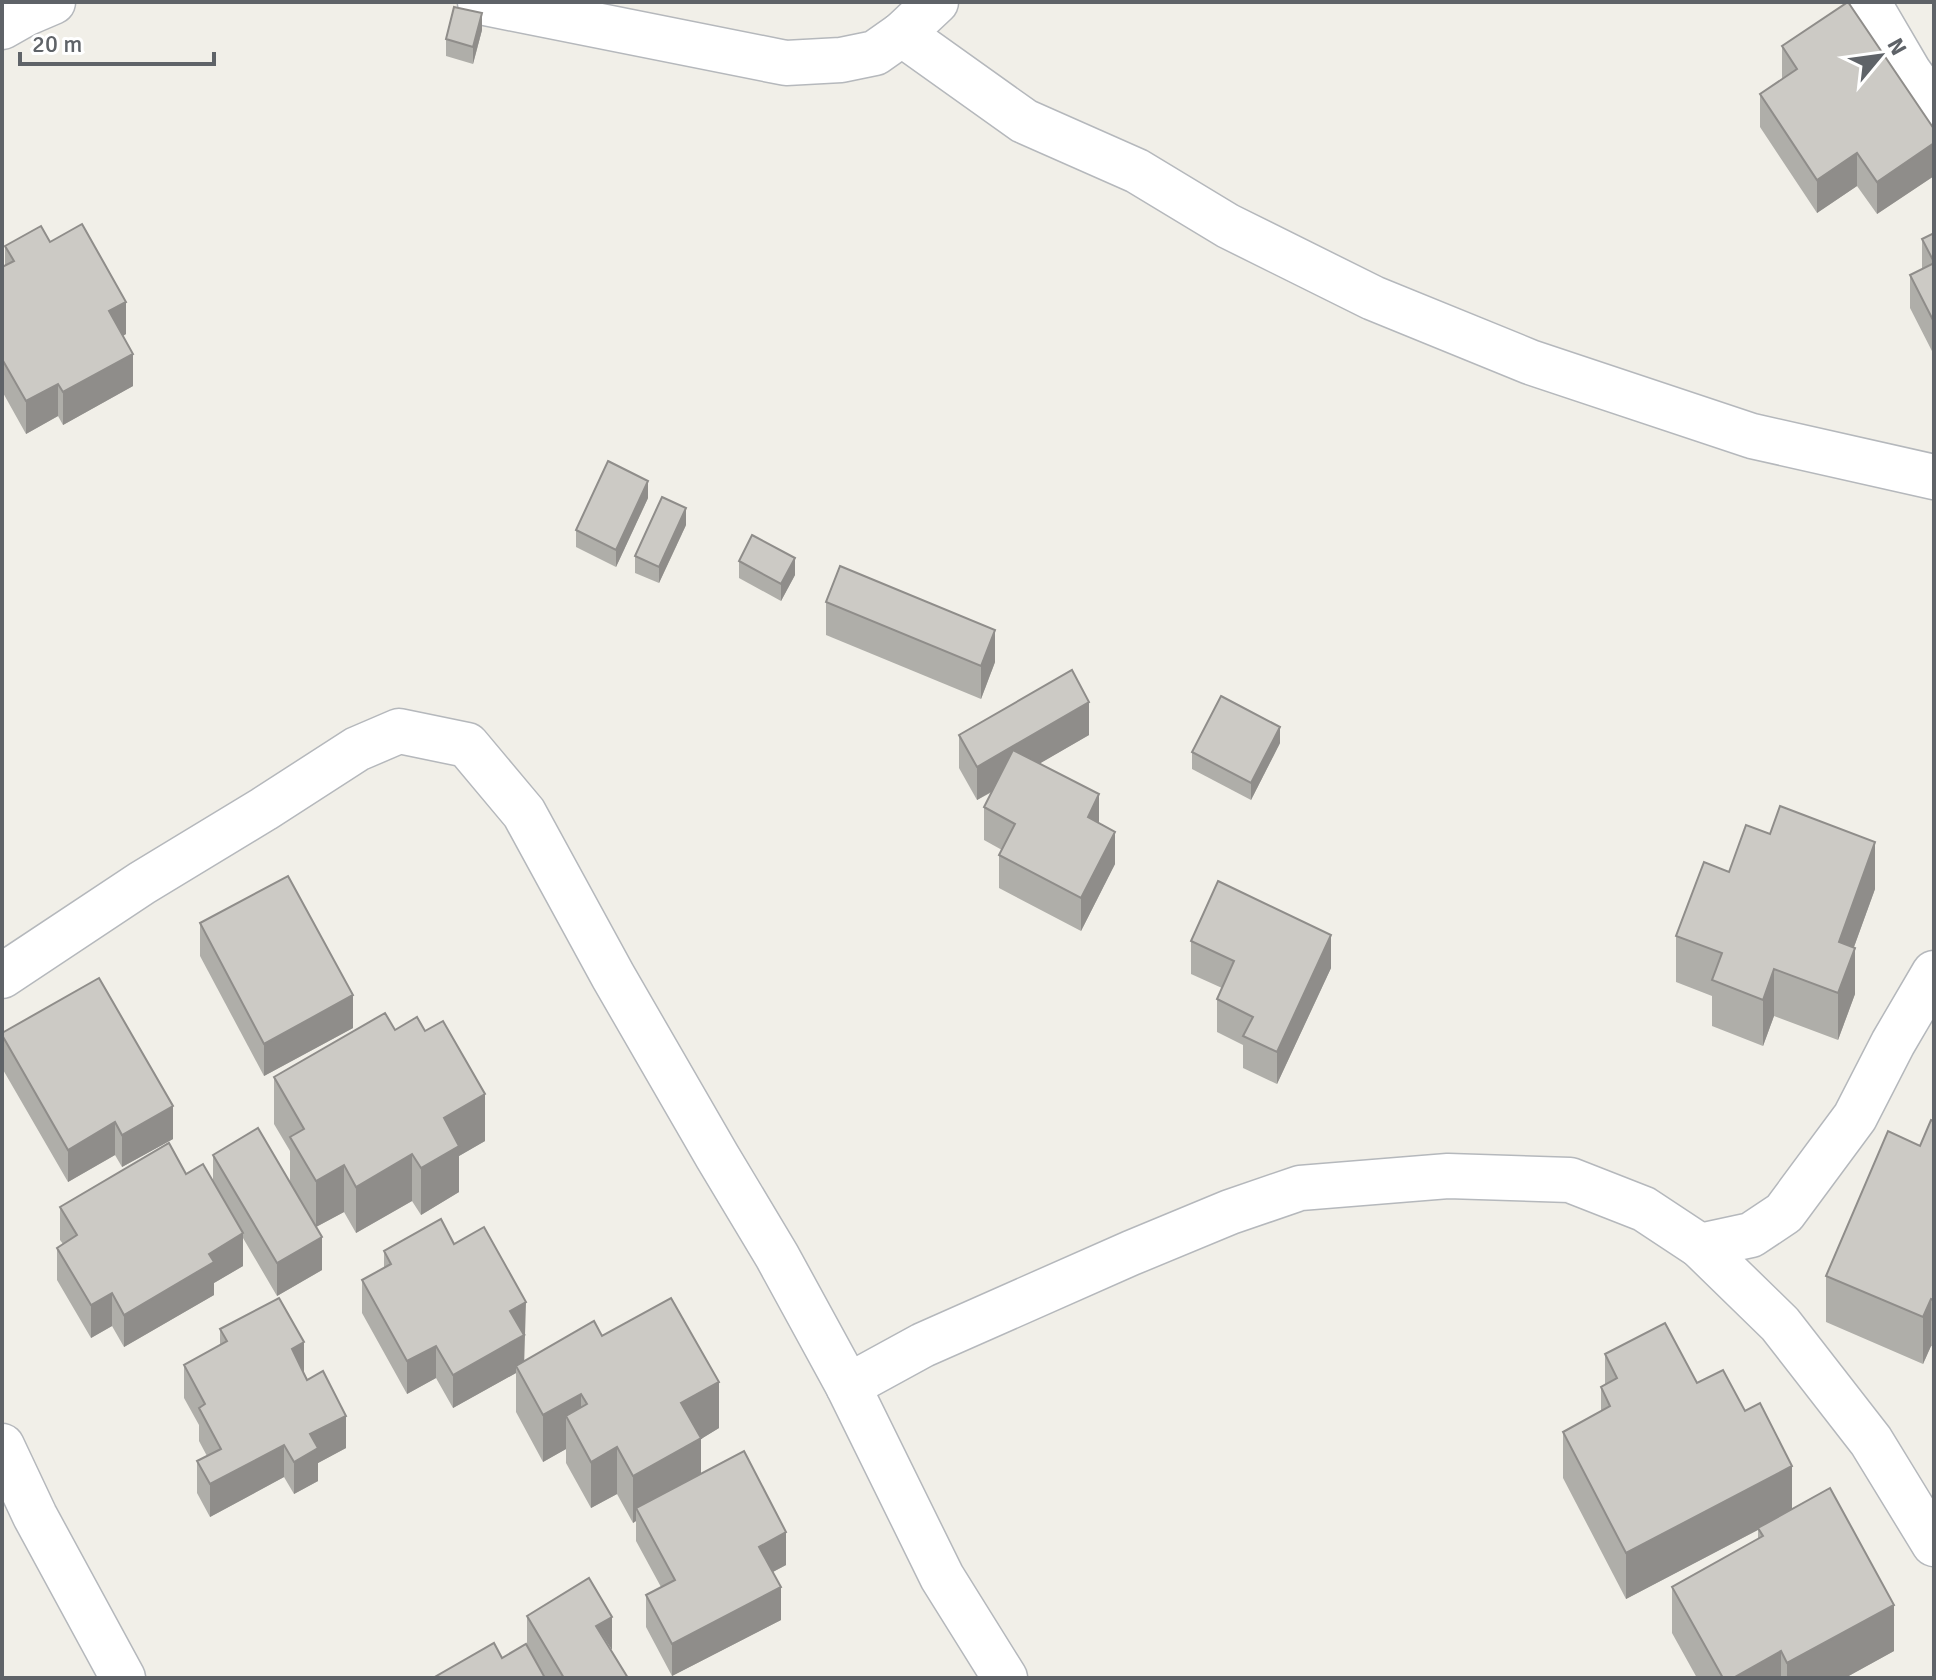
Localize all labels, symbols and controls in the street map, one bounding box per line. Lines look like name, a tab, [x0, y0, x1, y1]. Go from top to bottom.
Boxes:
scale bar	[20, 16, 214, 66]
north arrow	[1840, 16, 1920, 96]
text: 20 m	[32, 29, 82, 59]
text: N	[1882, 33, 1913, 60]

